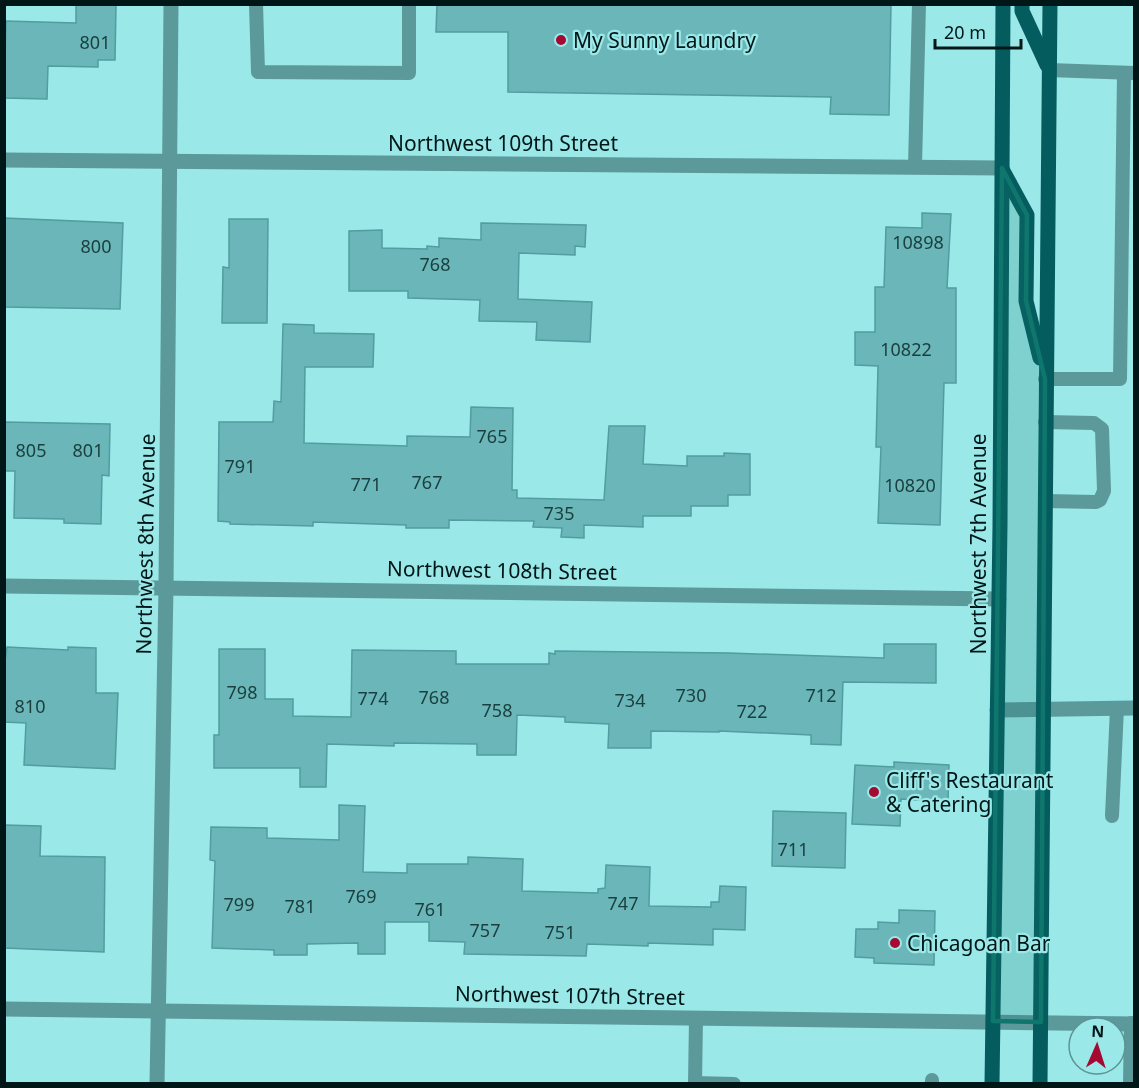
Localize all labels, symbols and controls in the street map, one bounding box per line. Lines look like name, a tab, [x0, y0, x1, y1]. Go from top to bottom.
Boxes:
scale bar	[935, 12, 1020, 50]
text: 20 m	[944, 20, 986, 44]
place label: My Sunny Laundry	[573, 26, 756, 54]
house number: 801	[80, 30, 110, 54]
marker: My Sunny Laundry	[554, 33, 568, 47]
street label: Northwest 109th Street	[388, 129, 618, 157]
house number: 10898	[892, 230, 944, 254]
house number: 800	[81, 234, 111, 258]
house number: 768	[420, 252, 450, 276]
house number: 10822	[880, 337, 932, 361]
house number: 765	[477, 424, 507, 448]
street label: Northwest 8th Avenue	[129, 433, 161, 655]
street label: Northwest 7th Avenue	[964, 433, 992, 655]
house number: 805	[16, 438, 46, 462]
house number: 801	[73, 438, 103, 462]
house number: 791	[225, 454, 255, 478]
house number: 767	[412, 470, 442, 494]
house number: 771	[351, 472, 381, 496]
house number: 10820	[884, 473, 936, 497]
house number: 735	[544, 501, 574, 525]
street label: Northwest 108th Street	[387, 554, 618, 586]
house number: 798	[227, 680, 257, 704]
house number: 730	[676, 683, 706, 707]
house number: 712	[806, 683, 836, 707]
house number: 768	[419, 685, 449, 709]
house number: 774	[358, 686, 388, 710]
house number: 734	[615, 688, 645, 712]
house number: 810	[15, 694, 45, 718]
house number: 758	[482, 698, 512, 722]
house number: 722	[737, 699, 767, 723]
place label: Cliff's Restaurant & Catering	[886, 766, 1054, 818]
marker: Cliff's Restaurant & Catering	[867, 785, 881, 799]
house number: 711	[778, 837, 808, 861]
house number: 769	[346, 884, 376, 908]
house number: 747	[608, 891, 638, 915]
house number: 799	[224, 892, 254, 916]
house number: 781	[285, 894, 315, 918]
house number: 761	[415, 897, 445, 921]
house number: 757	[470, 918, 500, 942]
house number: 751	[545, 920, 575, 944]
place label: Chicagoan Bar	[907, 929, 1051, 957]
marker: Chicagoan Bar	[888, 936, 902, 950]
street label: Northwest 107th Street	[455, 979, 686, 1011]
north arrow	[1067, 1016, 1127, 1076]
text: N	[1091, 1020, 1105, 1042]

